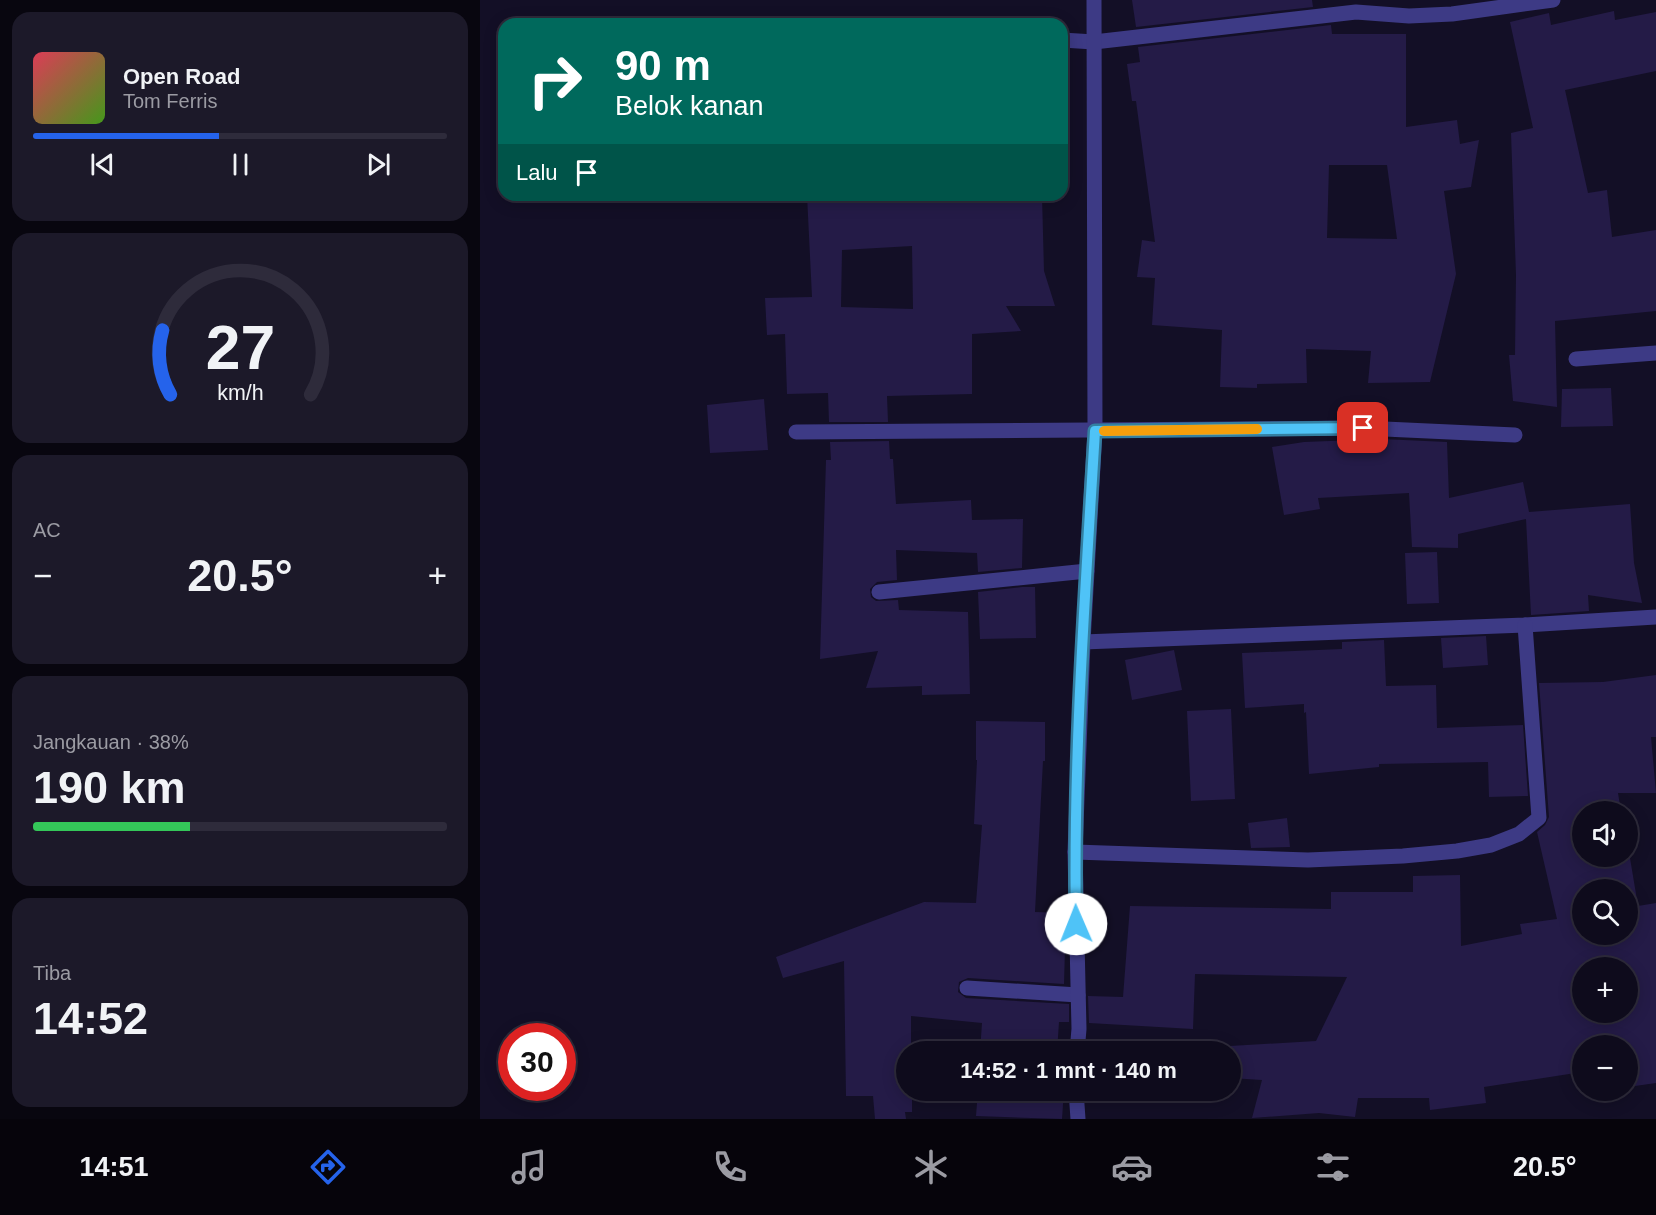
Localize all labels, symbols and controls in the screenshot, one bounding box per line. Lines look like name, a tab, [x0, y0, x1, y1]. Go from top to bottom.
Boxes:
icon: right	[516, 42, 594, 120]
text: 90 m	[615, 42, 711, 89]
text: Open Road	[123, 64, 240, 89]
text: Tom Ferris	[123, 90, 217, 112]
text: Belok kanan	[615, 91, 764, 121]
icon: previous	[86, 148, 119, 181]
icon: pause	[224, 148, 257, 181]
icon: next	[362, 148, 395, 181]
icon: arrive	[570, 156, 603, 189]
text: Lalu	[516, 160, 558, 185]
text: 27	[205, 313, 275, 382]
text: km/h	[217, 382, 263, 406]
pin	[1337, 402, 1388, 453]
icon: arrive	[1346, 411, 1379, 444]
text: AC	[33, 519, 61, 541]
text: 20.5°	[187, 550, 293, 601]
text: −	[33, 557, 52, 594]
text: +	[428, 557, 447, 594]
text: Jangkauan · 38%	[33, 731, 189, 753]
text: 190 km	[33, 762, 186, 813]
map controls	[1572, 801, 1638, 1101]
button: sound	[1572, 801, 1638, 867]
button: search	[1572, 879, 1638, 945]
position arrow	[1044, 892, 1108, 956]
button: +	[1572, 957, 1638, 1023]
text: Tiba	[33, 962, 71, 984]
text: 14:52	[33, 993, 148, 1044]
speed limit sign: 30	[498, 1023, 576, 1101]
button: −	[1572, 1035, 1638, 1101]
text: 14:52 · 1 mnt · 140 m	[960, 1058, 1177, 1083]
icon: directions	[307, 1146, 349, 1188]
icon: music	[508, 1146, 550, 1188]
icon: phone	[709, 1146, 751, 1188]
icon: climate	[910, 1146, 952, 1188]
icon: car	[1111, 1146, 1153, 1188]
icon: filters	[1312, 1146, 1354, 1188]
text: 14:51	[79, 1152, 149, 1182]
text: 20.5°	[1513, 1152, 1576, 1182]

